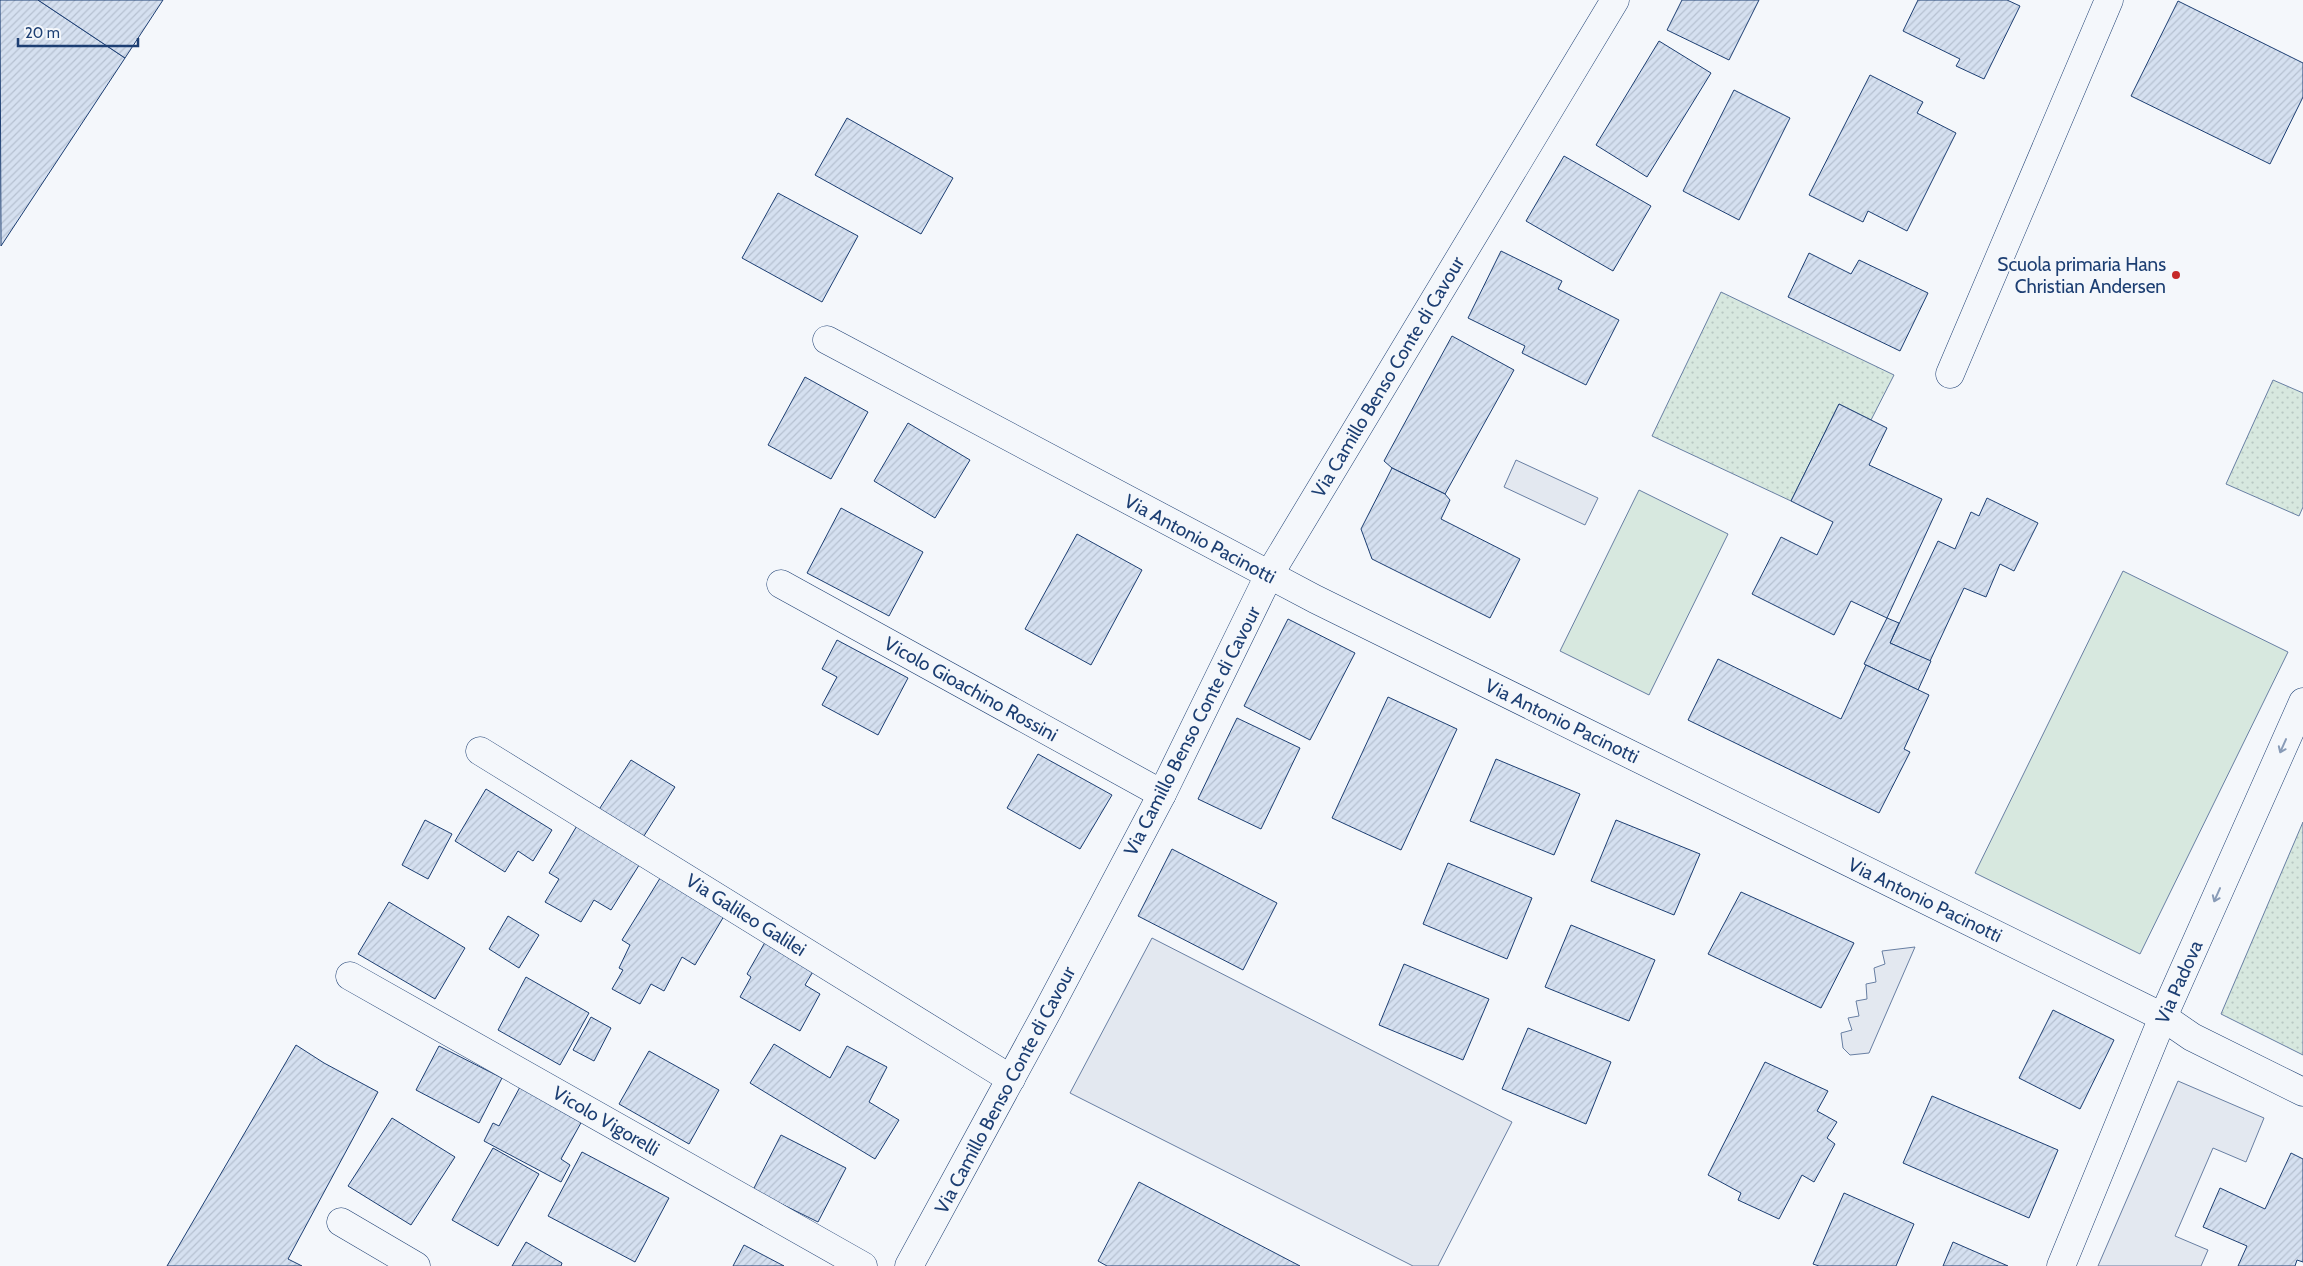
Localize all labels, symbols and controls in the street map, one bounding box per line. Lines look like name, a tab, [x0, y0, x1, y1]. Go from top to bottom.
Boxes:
scale bar	[18, 15, 138, 47]
text: 20 m	[25, 24, 60, 42]
street label: Via Camillo Benso Conte di Cavour	[1307, 252, 1469, 502]
place label: Scuola primaria Hans Christian Andersen	[1997, 253, 2166, 298]
marker: Scuola primaria Hans Christian Andersen	[2170, 269, 2182, 281]
street label: Via Antonio Pacinotti	[1120, 489, 1280, 589]
street label: Via Camillo Benso Conte di Cavour	[1119, 602, 1265, 860]
street label: Vicolo Gioachino Rossini	[880, 632, 1062, 746]
street label: Via Antonio Pacinotti	[1481, 674, 1643, 768]
one-way arrow	[2278, 738, 2288, 753]
street label: Via Antonio Pacinotti	[1844, 853, 2006, 947]
street label: Via Galileo Galilei	[682, 869, 810, 961]
one-way arrow	[2212, 887, 2222, 902]
street label: Via Padova	[2150, 937, 2208, 1027]
street label: Via Camillo Benso Conte di Cavour	[930, 962, 1080, 1218]
street label: Vicolo Vigorelli	[549, 1081, 663, 1161]

